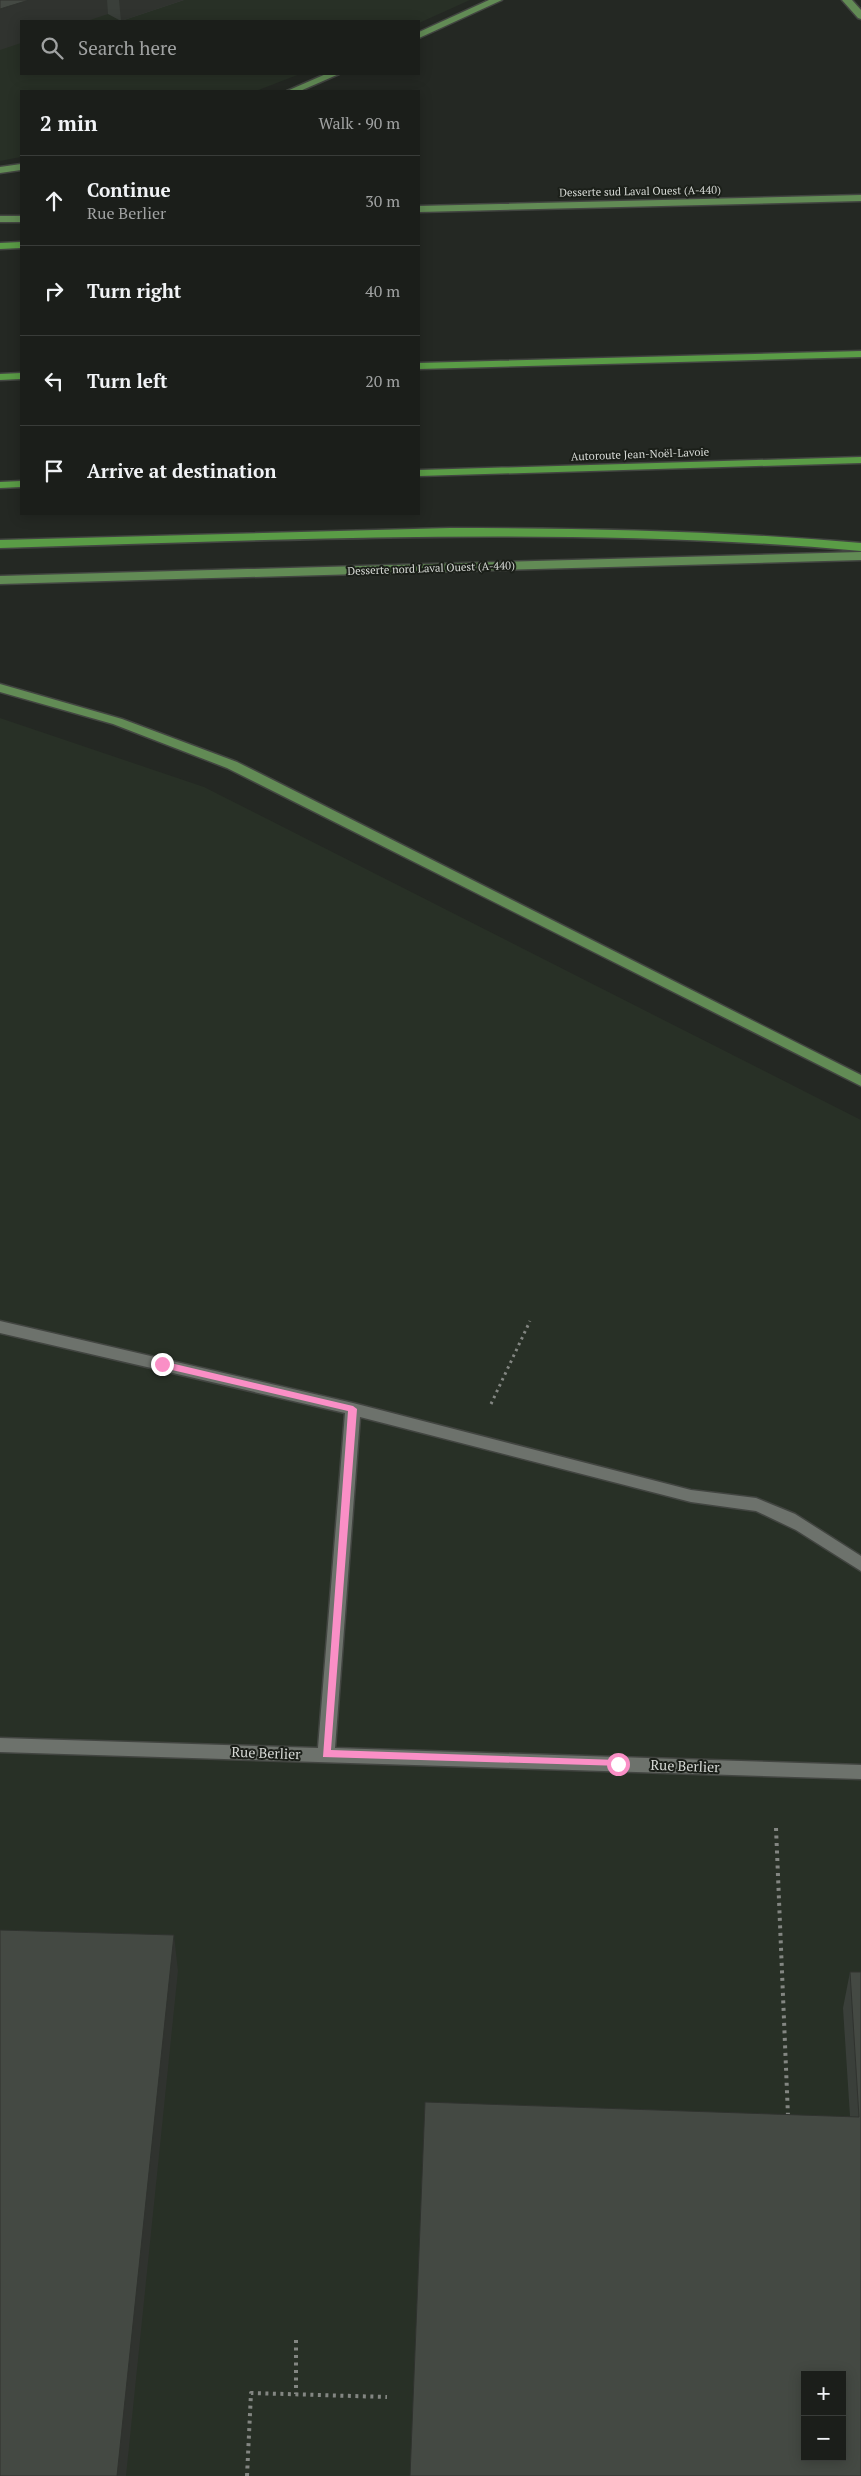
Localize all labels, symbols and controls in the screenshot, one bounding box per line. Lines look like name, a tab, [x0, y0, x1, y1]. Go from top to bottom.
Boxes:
search box	[20, 20, 420, 75]
icon: search	[38, 34, 66, 62]
text: Search here	[78, 35, 177, 60]
text: 2 min	[40, 109, 97, 137]
text: Walk · 90 m	[319, 112, 400, 134]
text: Continue	[87, 177, 171, 202]
street label: Desserte sud Laval Ouest (A-440)	[559, 183, 721, 199]
icon: ahead	[40, 187, 68, 215]
text: 30 m	[365, 190, 400, 212]
text: Rue Berlier	[87, 202, 166, 224]
icon: right	[40, 277, 68, 305]
text: Turn right	[87, 278, 181, 303]
text: 40 m	[365, 280, 400, 302]
icon: left	[40, 367, 68, 395]
text: Turn left	[87, 368, 168, 393]
text: 20 m	[365, 370, 400, 392]
street label: Autoroute Jean-Noël-Lavoie	[571, 445, 710, 463]
icon: arrive	[40, 457, 68, 485]
text: Arrive at destination	[87, 458, 276, 483]
street label: Desserte nord Laval Ouest (A-440)	[347, 558, 515, 578]
route end	[151, 1353, 174, 1376]
street label: Rue Berlier	[231, 1742, 302, 1763]
route start	[607, 1753, 630, 1776]
street label: Rue Berlier	[650, 1755, 721, 1776]
map controls	[801, 2371, 846, 2461]
button: +	[801, 2371, 846, 2416]
button: −	[801, 2416, 846, 2461]

